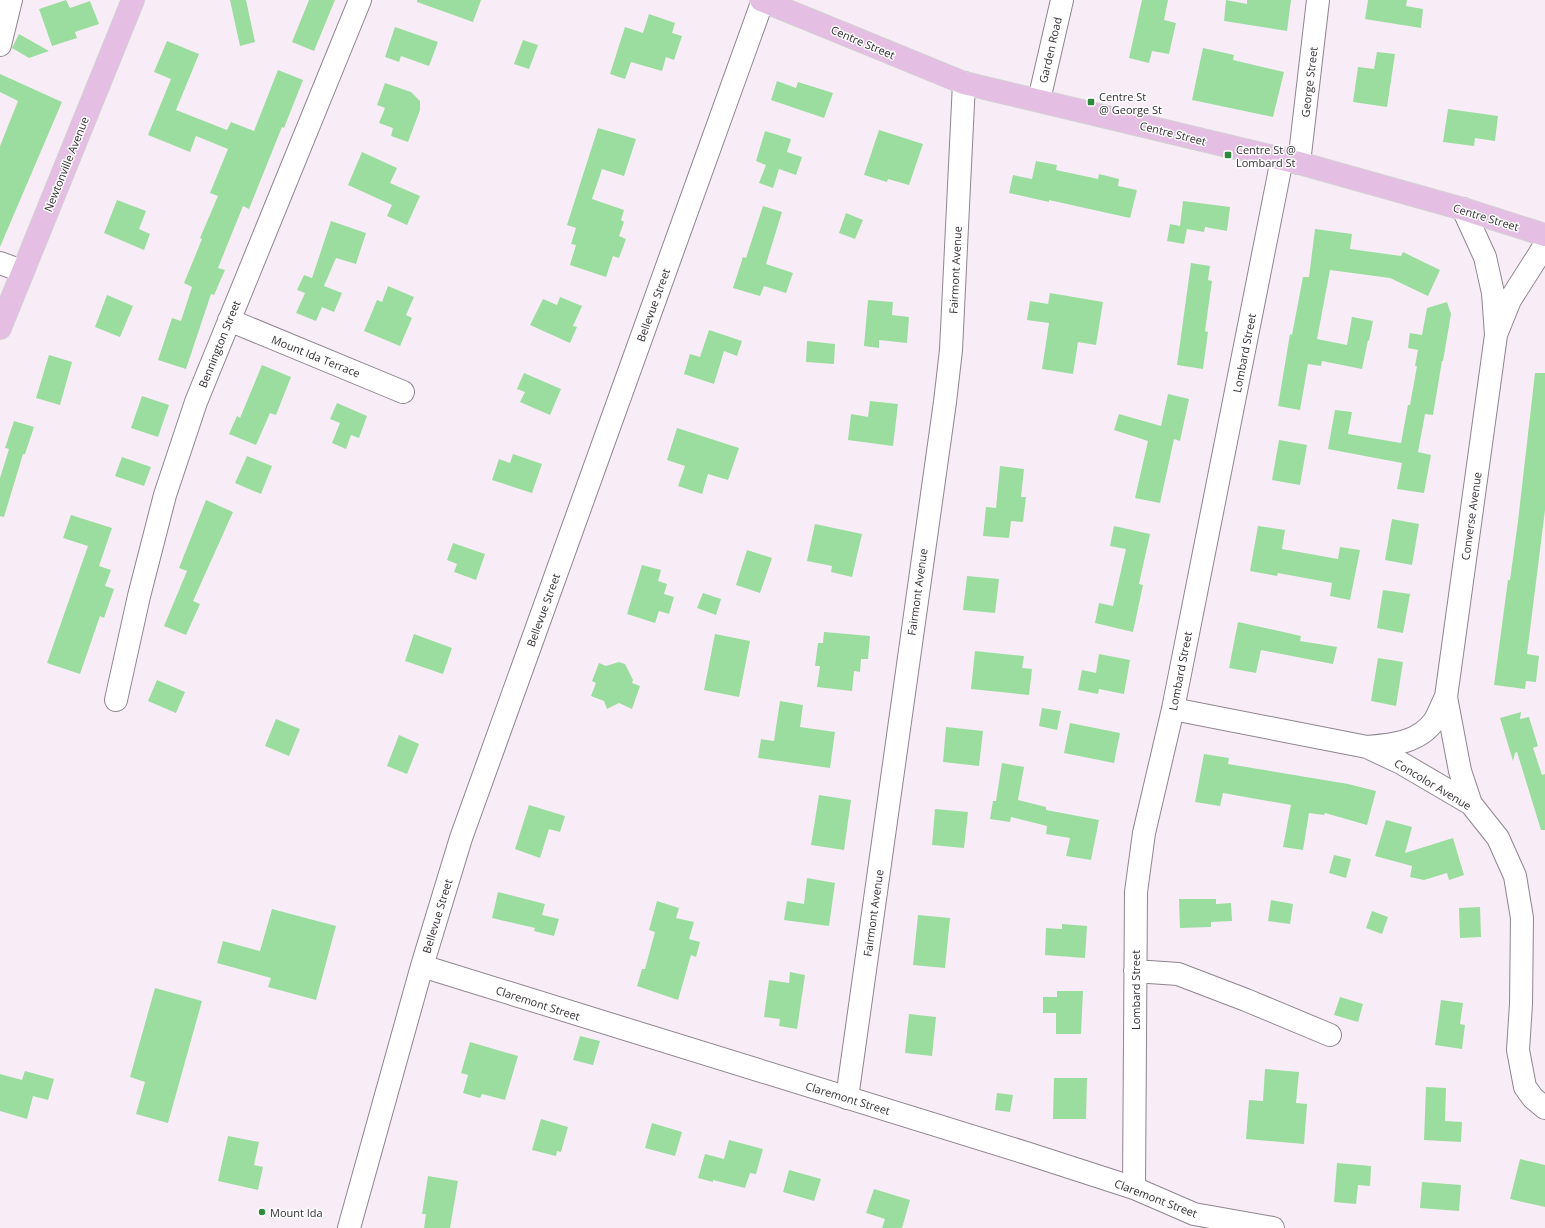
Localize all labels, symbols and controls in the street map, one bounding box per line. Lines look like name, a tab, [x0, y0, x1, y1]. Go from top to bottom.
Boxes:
street label: Garden Road	[1035, 15, 1065, 85]
street label: Centre Street	[829, 22, 897, 62]
street label: George Street	[1297, 46, 1321, 118]
place label: Centre St @ George St	[1099, 89, 1162, 117]
marker: Centre St @ George St	[1086, 97, 1096, 107]
street label: Newtonville Avenue	[40, 114, 92, 214]
street label: Centre Street	[1138, 117, 1208, 149]
place label: Centre St @ Lombard St	[1236, 142, 1296, 170]
marker: Centre St @ Lombard St	[1223, 150, 1233, 160]
street label: Centre Street	[1451, 200, 1521, 234]
street label: Fairmont Avenue	[945, 226, 965, 314]
street label: Bellevue Street	[633, 266, 673, 344]
street label: Bennington Street	[195, 298, 243, 390]
street label: Lombard Street	[1229, 312, 1259, 394]
street label: Mount Ida Terrace	[269, 331, 363, 381]
street label: Converse Avenue	[1457, 471, 1485, 561]
street label: Fairmont Avenue	[903, 548, 931, 636]
street label: Bellevue Street	[523, 571, 563, 649]
street label: Lombard Street	[1165, 630, 1195, 712]
street label: Concolor Avenue	[1392, 755, 1474, 813]
street label: Fairmont Avenue	[859, 869, 887, 957]
street label: Bellevue Street	[419, 877, 455, 955]
street label: Lombard Street	[1128, 950, 1143, 1030]
street label: Claremont Street	[494, 982, 582, 1024]
street label: Claremont Street	[804, 1078, 892, 1118]
street label: Claremont Street	[1112, 1175, 1200, 1221]
place label: Mount Ida	[270, 1205, 323, 1220]
marker: Mount Ida	[257, 1207, 267, 1217]

